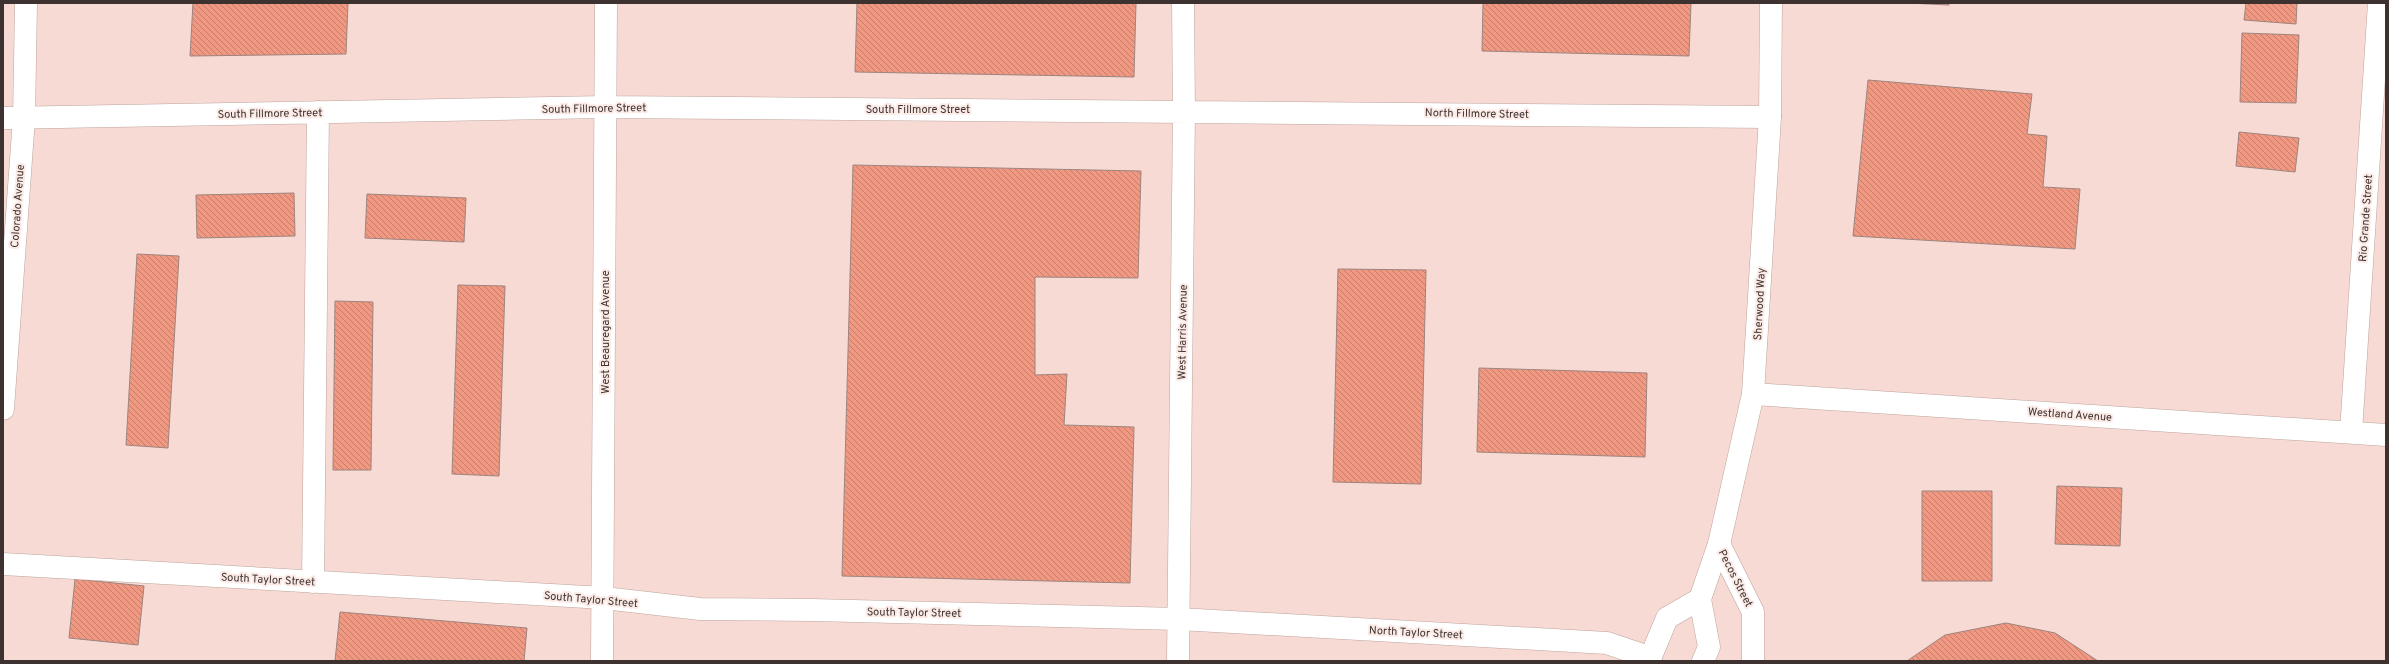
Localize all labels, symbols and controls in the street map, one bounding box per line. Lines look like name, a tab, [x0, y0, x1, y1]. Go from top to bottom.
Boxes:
street label: South Fillmore Street	[542, 101, 646, 117]
street label: South Fillmore Street	[866, 103, 970, 117]
street label: South Fillmore Street	[218, 106, 322, 122]
street label: North Fillmore Street	[1425, 106, 1529, 122]
street label: Colorado Avenue	[8, 164, 28, 248]
street label: Rio Grande Street	[2356, 174, 2376, 262]
street label: Sherwood Way	[1751, 267, 1769, 341]
street label: West Beauregard Avenue	[599, 270, 613, 394]
street label: West Harris Avenue	[1175, 284, 1191, 380]
street label: Westland Avenue	[2027, 405, 2112, 425]
street label: Pecos Street	[1715, 547, 1756, 610]
street label: South Taylor Street	[220, 571, 315, 589]
street label: South Taylor Street	[543, 589, 639, 611]
street label: South Taylor Street	[867, 605, 961, 621]
street label: North Taylor Street	[1369, 624, 1463, 642]

